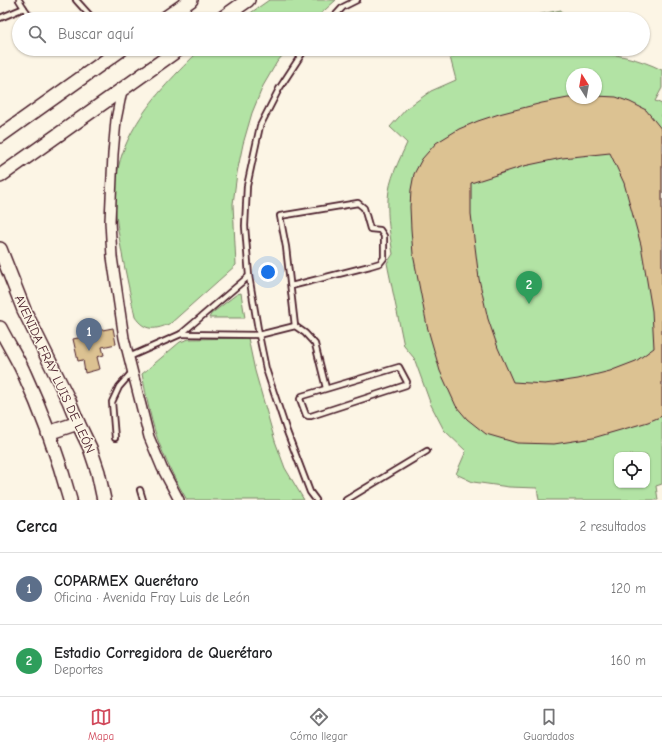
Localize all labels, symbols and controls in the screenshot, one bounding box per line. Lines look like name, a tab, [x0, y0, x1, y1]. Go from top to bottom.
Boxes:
search box	[12, 12, 650, 56]
icon: search	[26, 23, 48, 45]
text: Buscar aquí	[58, 25, 134, 43]
north arrow	[566, 68, 602, 104]
your location	[258, 262, 278, 282]
pin: 2	[516, 271, 542, 304]
street label: AVENIDA FRAY LUIS DE LEÓN	[12, 292, 99, 455]
pin: 1	[76, 318, 102, 351]
map controls	[614, 452, 650, 488]
button: locate	[614, 452, 650, 488]
text: Cerca	[16, 517, 58, 536]
text: 2 resultados	[579, 519, 646, 534]
text: COPARMEX Querétaro	[54, 572, 199, 590]
text: 1	[26, 581, 32, 596]
text: 120 m	[611, 581, 646, 596]
text: Oficina · Avenida Fray Luis de León	[54, 590, 250, 605]
text: Estadio Corregidora de Querétaro	[54, 644, 273, 662]
text: 2	[26, 653, 32, 668]
text: 160 m	[611, 653, 646, 668]
text: Deportes	[54, 662, 103, 677]
tab: Mapa	[88, 706, 114, 743]
tab: Cómo llegar	[290, 706, 347, 743]
tab: Guardados	[523, 706, 574, 743]

